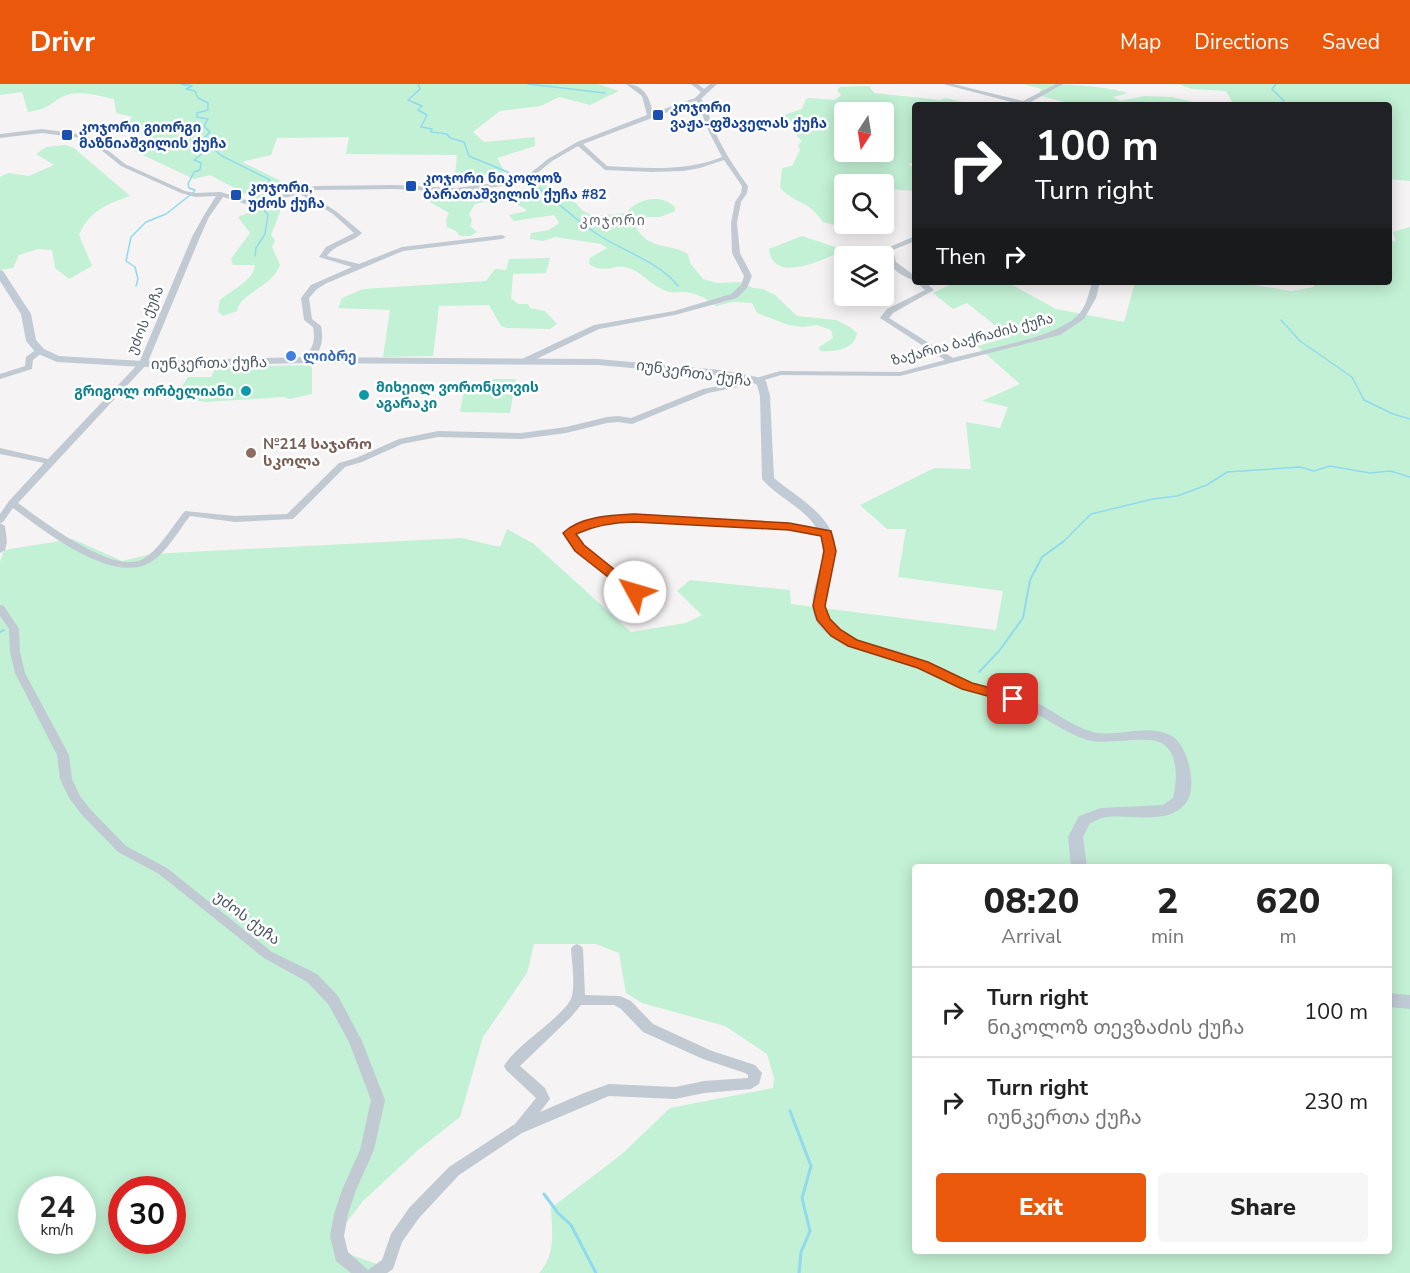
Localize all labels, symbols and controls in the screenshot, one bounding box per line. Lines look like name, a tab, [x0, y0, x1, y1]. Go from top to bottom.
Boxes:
text: Drivr	[30, 23, 95, 61]
text: Map	[1120, 28, 1161, 56]
text: Directions	[1194, 28, 1289, 56]
text: Saved	[1322, 28, 1380, 56]
place label: კოჯორი ვაჟა-ფშაველას ქუჩა	[670, 98, 827, 133]
north arrow	[834, 102, 894, 162]
map controls	[834, 102, 894, 306]
marker: კოჯორი ვაჟა-ფშაველას ქუჩა	[651, 108, 665, 122]
place label: კოჯორი გიორგი მაზნიაშვილის ქუჩა	[79, 118, 227, 153]
text: 100 m	[1035, 118, 1159, 175]
icon: right	[936, 126, 1014, 204]
marker: კოჯორი გიორგი მაზნიაშვილის ქუჩა	[60, 128, 74, 142]
place label: კოჯორი ნიკოლოზ ბარათაშვილის ქუჩა #82	[423, 169, 607, 204]
text: Turn right	[1035, 172, 1153, 209]
button: search	[834, 174, 894, 234]
place label: კოჯორი, უძოს ქუჩა	[248, 178, 325, 213]
marker: კოჯორი ნიკოლოზ ბარათაშვილის ქუჩა #82	[404, 179, 418, 193]
marker: კოჯორი, უძოს ქუჩა	[229, 188, 243, 202]
district label: კოჯორი	[580, 211, 646, 230]
icon: right	[998, 240, 1031, 273]
text: Then	[936, 242, 986, 272]
button: layers	[834, 246, 894, 306]
street label: უძოს ქუჩა	[122, 283, 168, 357]
street label: ზაქარია ბაქრაძის ქუჩა	[889, 309, 1055, 370]
place label: ლიბრე	[303, 347, 357, 366]
marker: ლიბრე	[284, 349, 298, 363]
street label: იუნკერთა ქუჩა	[151, 352, 267, 374]
street label: იუნკერთა ქუჩა	[635, 355, 753, 391]
place label: მიხეილ ვორონცოვის აგარაკი	[376, 378, 539, 413]
place label: გრიგოლ ორბელიანი	[74, 382, 234, 401]
marker: გრიგოლ ორბელიანი	[239, 384, 253, 398]
marker: მიხეილ ვორონცოვის აგარაკი	[357, 388, 371, 402]
place label: №214 საჯარო სკოლა	[263, 434, 372, 471]
marker: №214 საჯარო სკოლა	[244, 446, 258, 460]
position arrow	[603, 560, 667, 624]
pin	[987, 673, 1038, 724]
icon: arrive	[996, 682, 1029, 715]
text: 08:20	[984, 877, 1079, 926]
text: 2	[1157, 877, 1178, 926]
text: 620	[1256, 877, 1320, 926]
street label: უძოს ქუჩა	[210, 886, 284, 950]
text: Arrival	[1001, 923, 1062, 950]
text: min	[1151, 923, 1184, 950]
text: m	[1279, 923, 1297, 950]
text: Turn right	[987, 983, 1088, 1013]
icon: right	[936, 996, 969, 1029]
text: 100 m	[1304, 997, 1368, 1027]
text: ნიკოლოზ თევზაძის ქუჩა	[987, 1014, 1244, 1041]
text: Turn right	[987, 1073, 1088, 1103]
icon: right	[936, 1086, 969, 1119]
text: 230 m	[1304, 1087, 1368, 1117]
text: იუნკერთა ქუჩა	[987, 1104, 1142, 1131]
button: Exit	[936, 1173, 1146, 1242]
button: Share	[1158, 1173, 1368, 1242]
speed limit sign: 30	[108, 1176, 186, 1254]
text: 24	[39, 1187, 75, 1228]
text: km/h	[40, 1220, 74, 1240]

